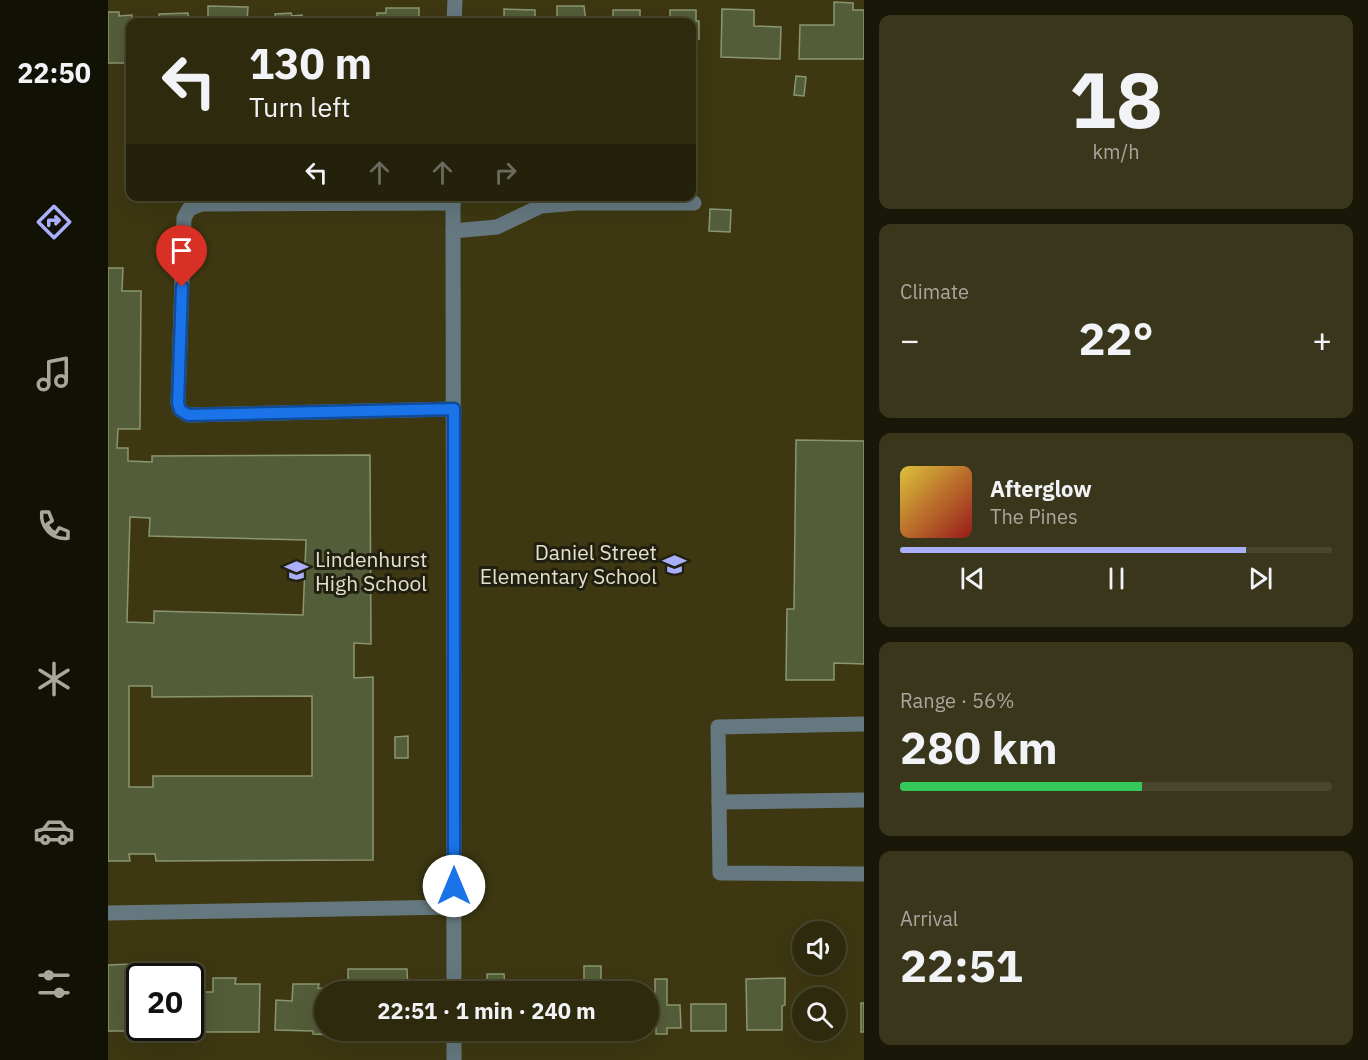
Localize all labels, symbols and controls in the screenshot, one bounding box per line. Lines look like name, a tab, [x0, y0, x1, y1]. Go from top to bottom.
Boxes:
text: 130 m	[249, 36, 372, 91]
icon: left	[150, 42, 228, 120]
text: 18	[1069, 48, 1163, 149]
text: 22:50	[17, 55, 91, 90]
text: Turn left	[249, 89, 350, 124]
text: km/h	[1092, 138, 1140, 165]
icon: left	[300, 156, 333, 189]
icon: ahead	[363, 156, 396, 189]
icon: ahead	[426, 156, 459, 189]
icon: right	[489, 156, 522, 189]
icon: directions	[33, 201, 75, 243]
pin	[156, 225, 207, 287]
icon: arrive	[165, 234, 198, 267]
text: Climate	[900, 278, 969, 305]
text: 22°	[1078, 309, 1154, 367]
text: −	[900, 318, 920, 361]
text: +	[1312, 318, 1332, 361]
icon: music	[33, 353, 75, 395]
text: Afterglow	[990, 474, 1092, 503]
text: The Pines	[990, 503, 1078, 530]
icon: phone	[33, 505, 75, 547]
place label: Daniel Street Elementary School	[480, 538, 657, 590]
place label: Lindenhurst High School	[315, 545, 427, 597]
school or university icon: Daniel Street Elementary School	[662, 551, 688, 577]
school or university icon: Lindenhurst High School	[284, 558, 310, 584]
icon: previous	[956, 562, 989, 595]
icon: pause	[1100, 562, 1133, 595]
icon: next	[1244, 562, 1277, 595]
icon: climate	[33, 658, 75, 700]
text: Range · 56%	[900, 687, 1015, 714]
text: 280 km	[900, 718, 1058, 776]
icon: car	[33, 810, 75, 852]
position arrow	[422, 854, 486, 918]
text: Arrival	[900, 905, 958, 932]
map controls	[792, 921, 846, 1041]
button: sound	[792, 921, 846, 975]
text: 22:51	[900, 936, 1023, 994]
icon: filters	[33, 963, 75, 1005]
speed limit sign: 20	[126, 963, 204, 1041]
button: search	[792, 987, 846, 1041]
text: 22:51 · 1 min · 240 m	[377, 996, 596, 1025]

